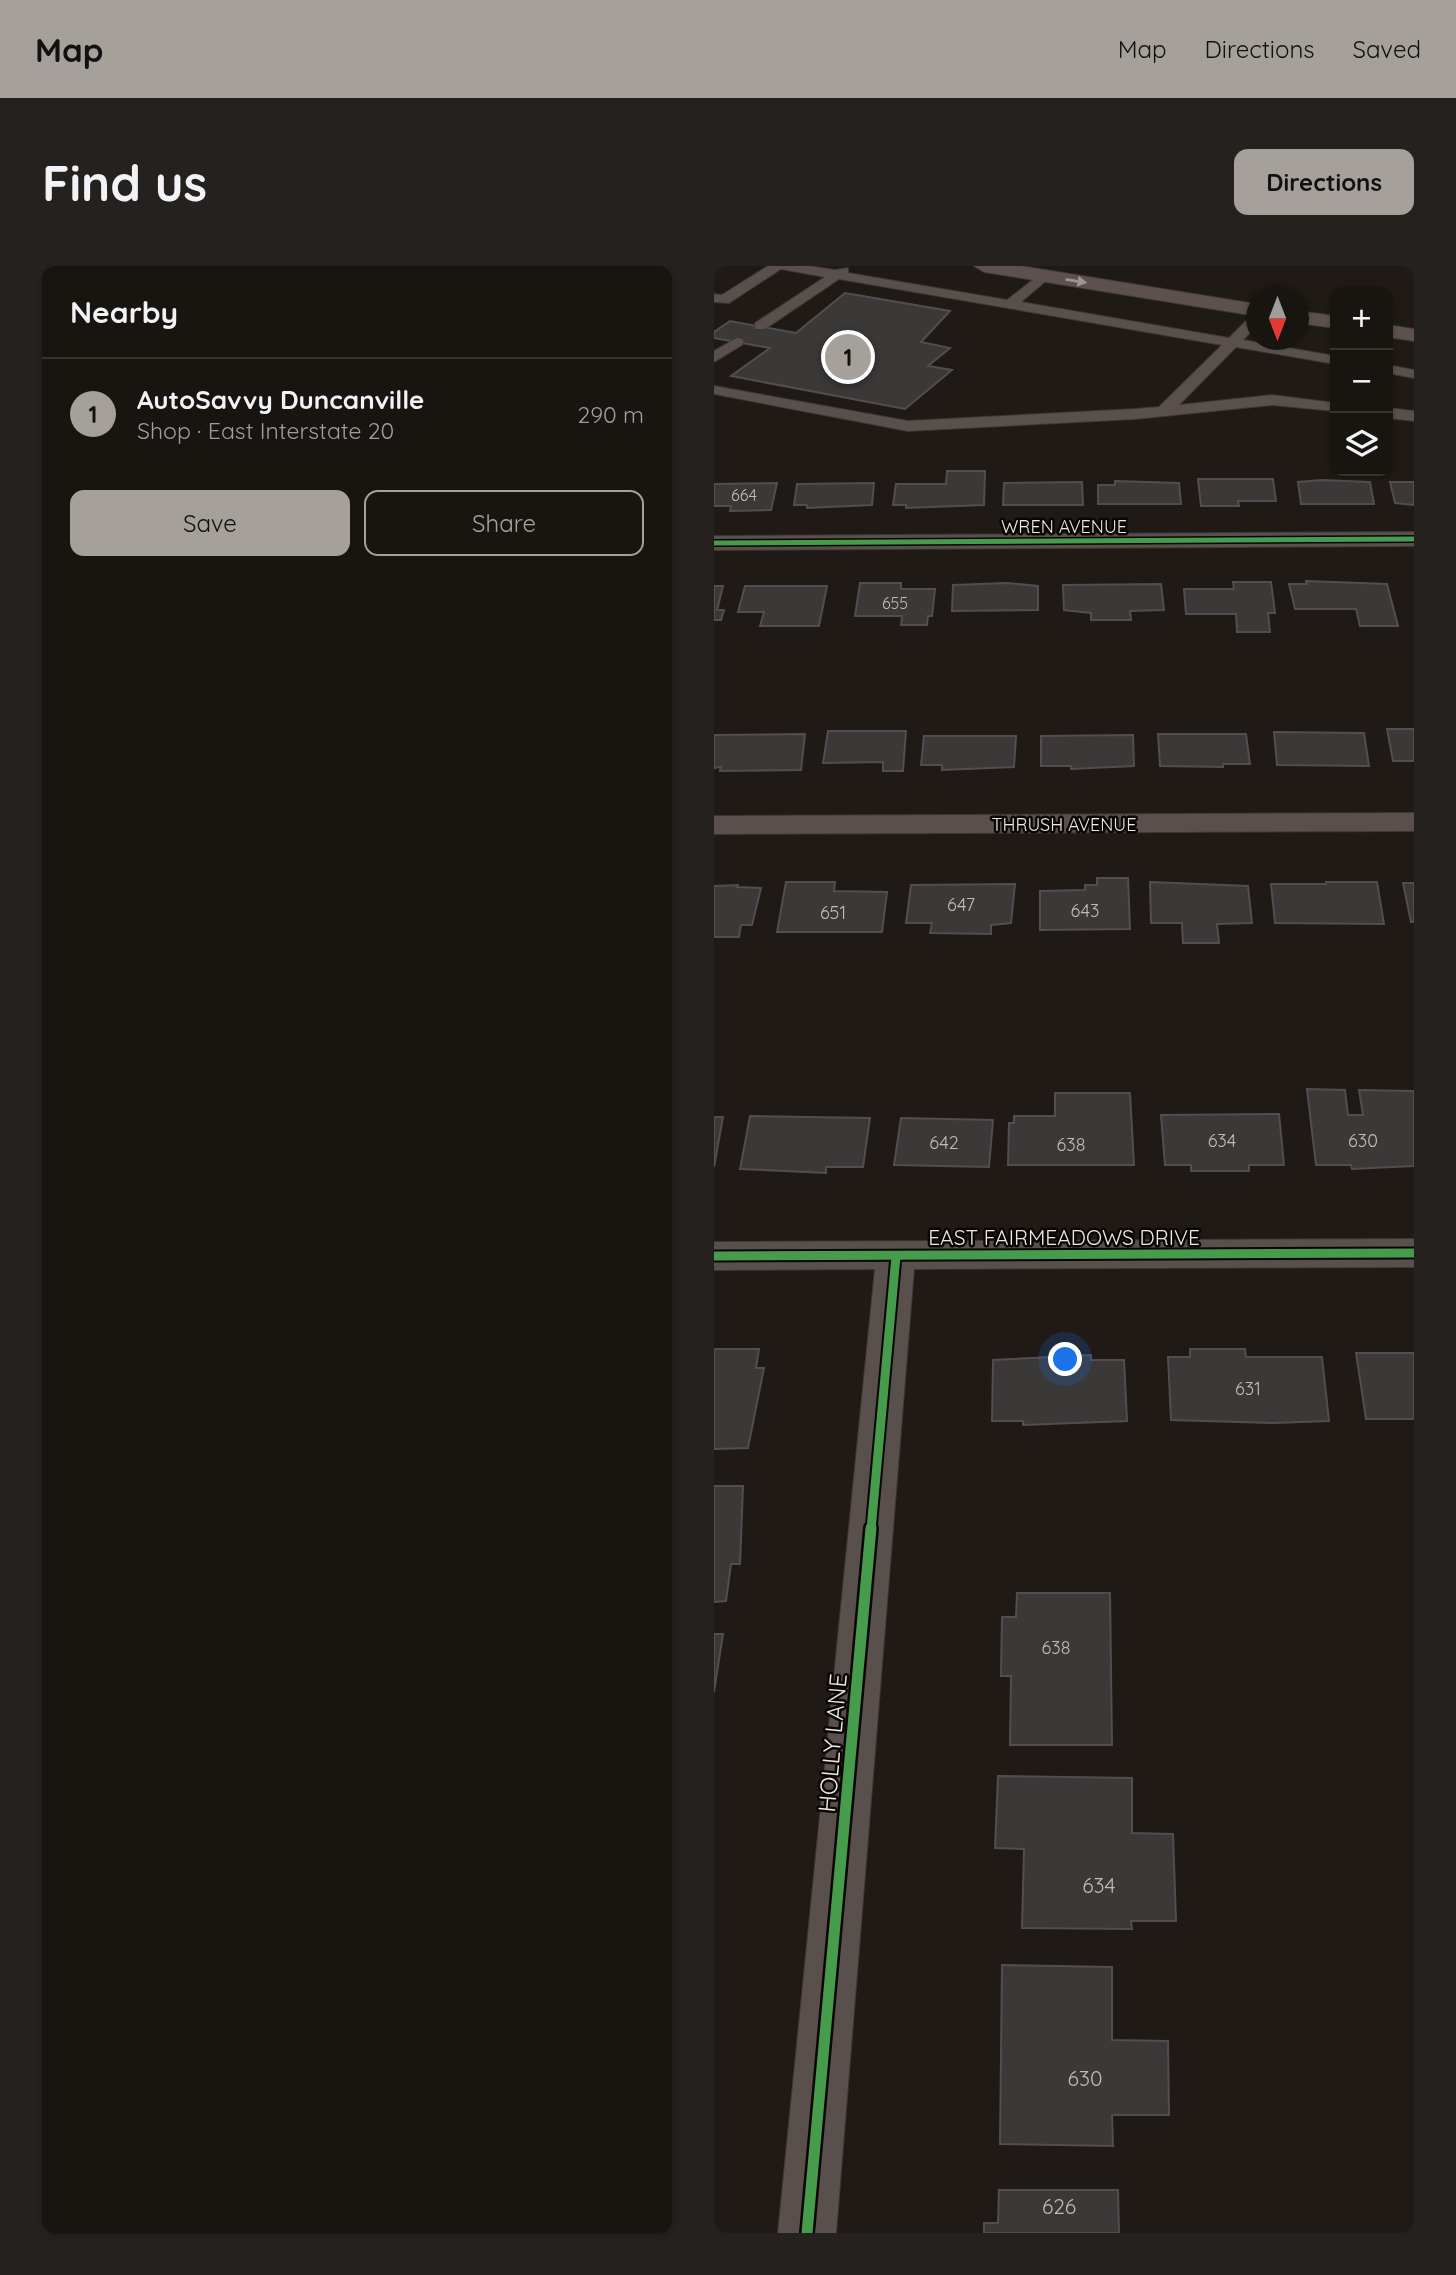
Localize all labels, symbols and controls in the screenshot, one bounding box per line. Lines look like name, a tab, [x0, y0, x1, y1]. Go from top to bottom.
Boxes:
text: Map	[35, 29, 103, 70]
text: Map	[1118, 34, 1167, 64]
text: Directions	[1205, 34, 1315, 64]
text: Saved	[1353, 34, 1421, 64]
button: Directions	[1234, 149, 1414, 215]
text: Find us	[42, 152, 207, 213]
one-way arrow	[1065, 276, 1087, 287]
north arrow	[1246, 287, 1309, 350]
map controls	[1330, 287, 1393, 476]
button: +	[1330, 287, 1393, 350]
text: Nearby	[70, 293, 178, 331]
pin: 1	[825, 331, 871, 383]
button: −	[1330, 350, 1393, 413]
text: AutoSavvy Duncanville	[137, 383, 424, 416]
text: 1	[89, 400, 97, 429]
text: 290 m	[577, 400, 644, 429]
button: layers	[1330, 413, 1393, 476]
text: Shop · East Interstate 20	[137, 416, 394, 445]
house number: 664	[731, 485, 757, 505]
button: Save	[70, 490, 350, 556]
button: Share	[364, 490, 644, 556]
street label: WREN AVENUE	[1001, 515, 1127, 538]
house number: 655	[882, 593, 908, 613]
street label: THRUSH AVENUE	[992, 813, 1136, 836]
house number: 647	[947, 893, 975, 916]
house number: 643	[1071, 899, 1099, 922]
house number: 651	[820, 901, 846, 924]
house number: 634	[1208, 1129, 1236, 1152]
house number: 630	[1348, 1129, 1378, 1152]
house number: 642	[929, 1131, 959, 1154]
house number: 638	[1057, 1133, 1085, 1156]
street label: EAST FAIRMEADOWS DRIVE	[928, 1224, 1200, 1250]
your location	[1048, 1342, 1082, 1376]
house number: 631	[1235, 1377, 1261, 1400]
house number: 638	[1042, 1636, 1070, 1659]
street label: HOLLY LANE	[811, 1672, 853, 1814]
house number: 634	[1082, 1872, 1116, 1898]
house number: 630	[1068, 2065, 1102, 2091]
house number: 626	[1042, 2193, 1076, 2219]

